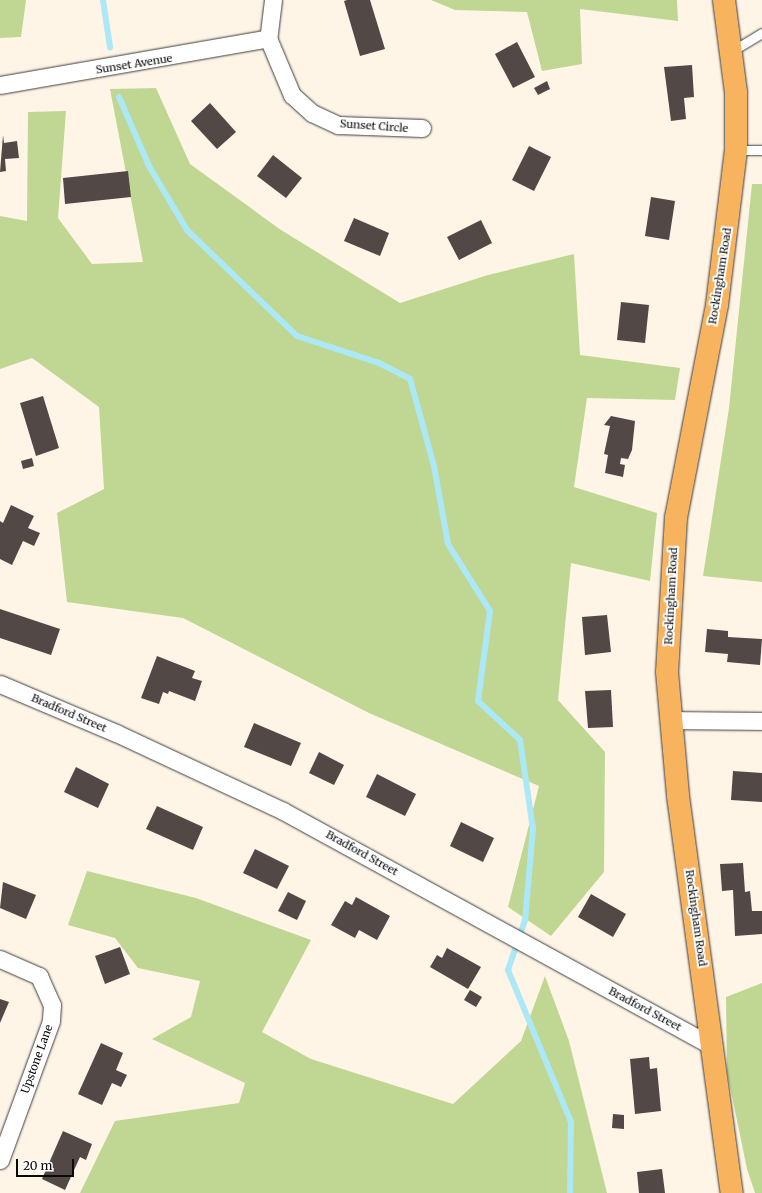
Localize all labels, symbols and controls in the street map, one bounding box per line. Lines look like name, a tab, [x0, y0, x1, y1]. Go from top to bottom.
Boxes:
street label: Sunset Avenue	[95, 51, 173, 77]
street label: Sunset Circle	[339, 117, 409, 135]
street label: Rockingham Road	[706, 227, 734, 325]
street label: Rockingham Road	[662, 547, 680, 645]
street label: Bradford Street	[29, 691, 109, 735]
street label: Bradford Street	[324, 828, 400, 878]
street label: Rockingham Road	[683, 869, 709, 967]
street label: Bradford Street	[606, 984, 684, 1034]
street label: Upstone Lane	[18, 1023, 56, 1095]
scale bar	[18, 1151, 76, 1177]
text: 20 m	[23, 1158, 52, 1173]

